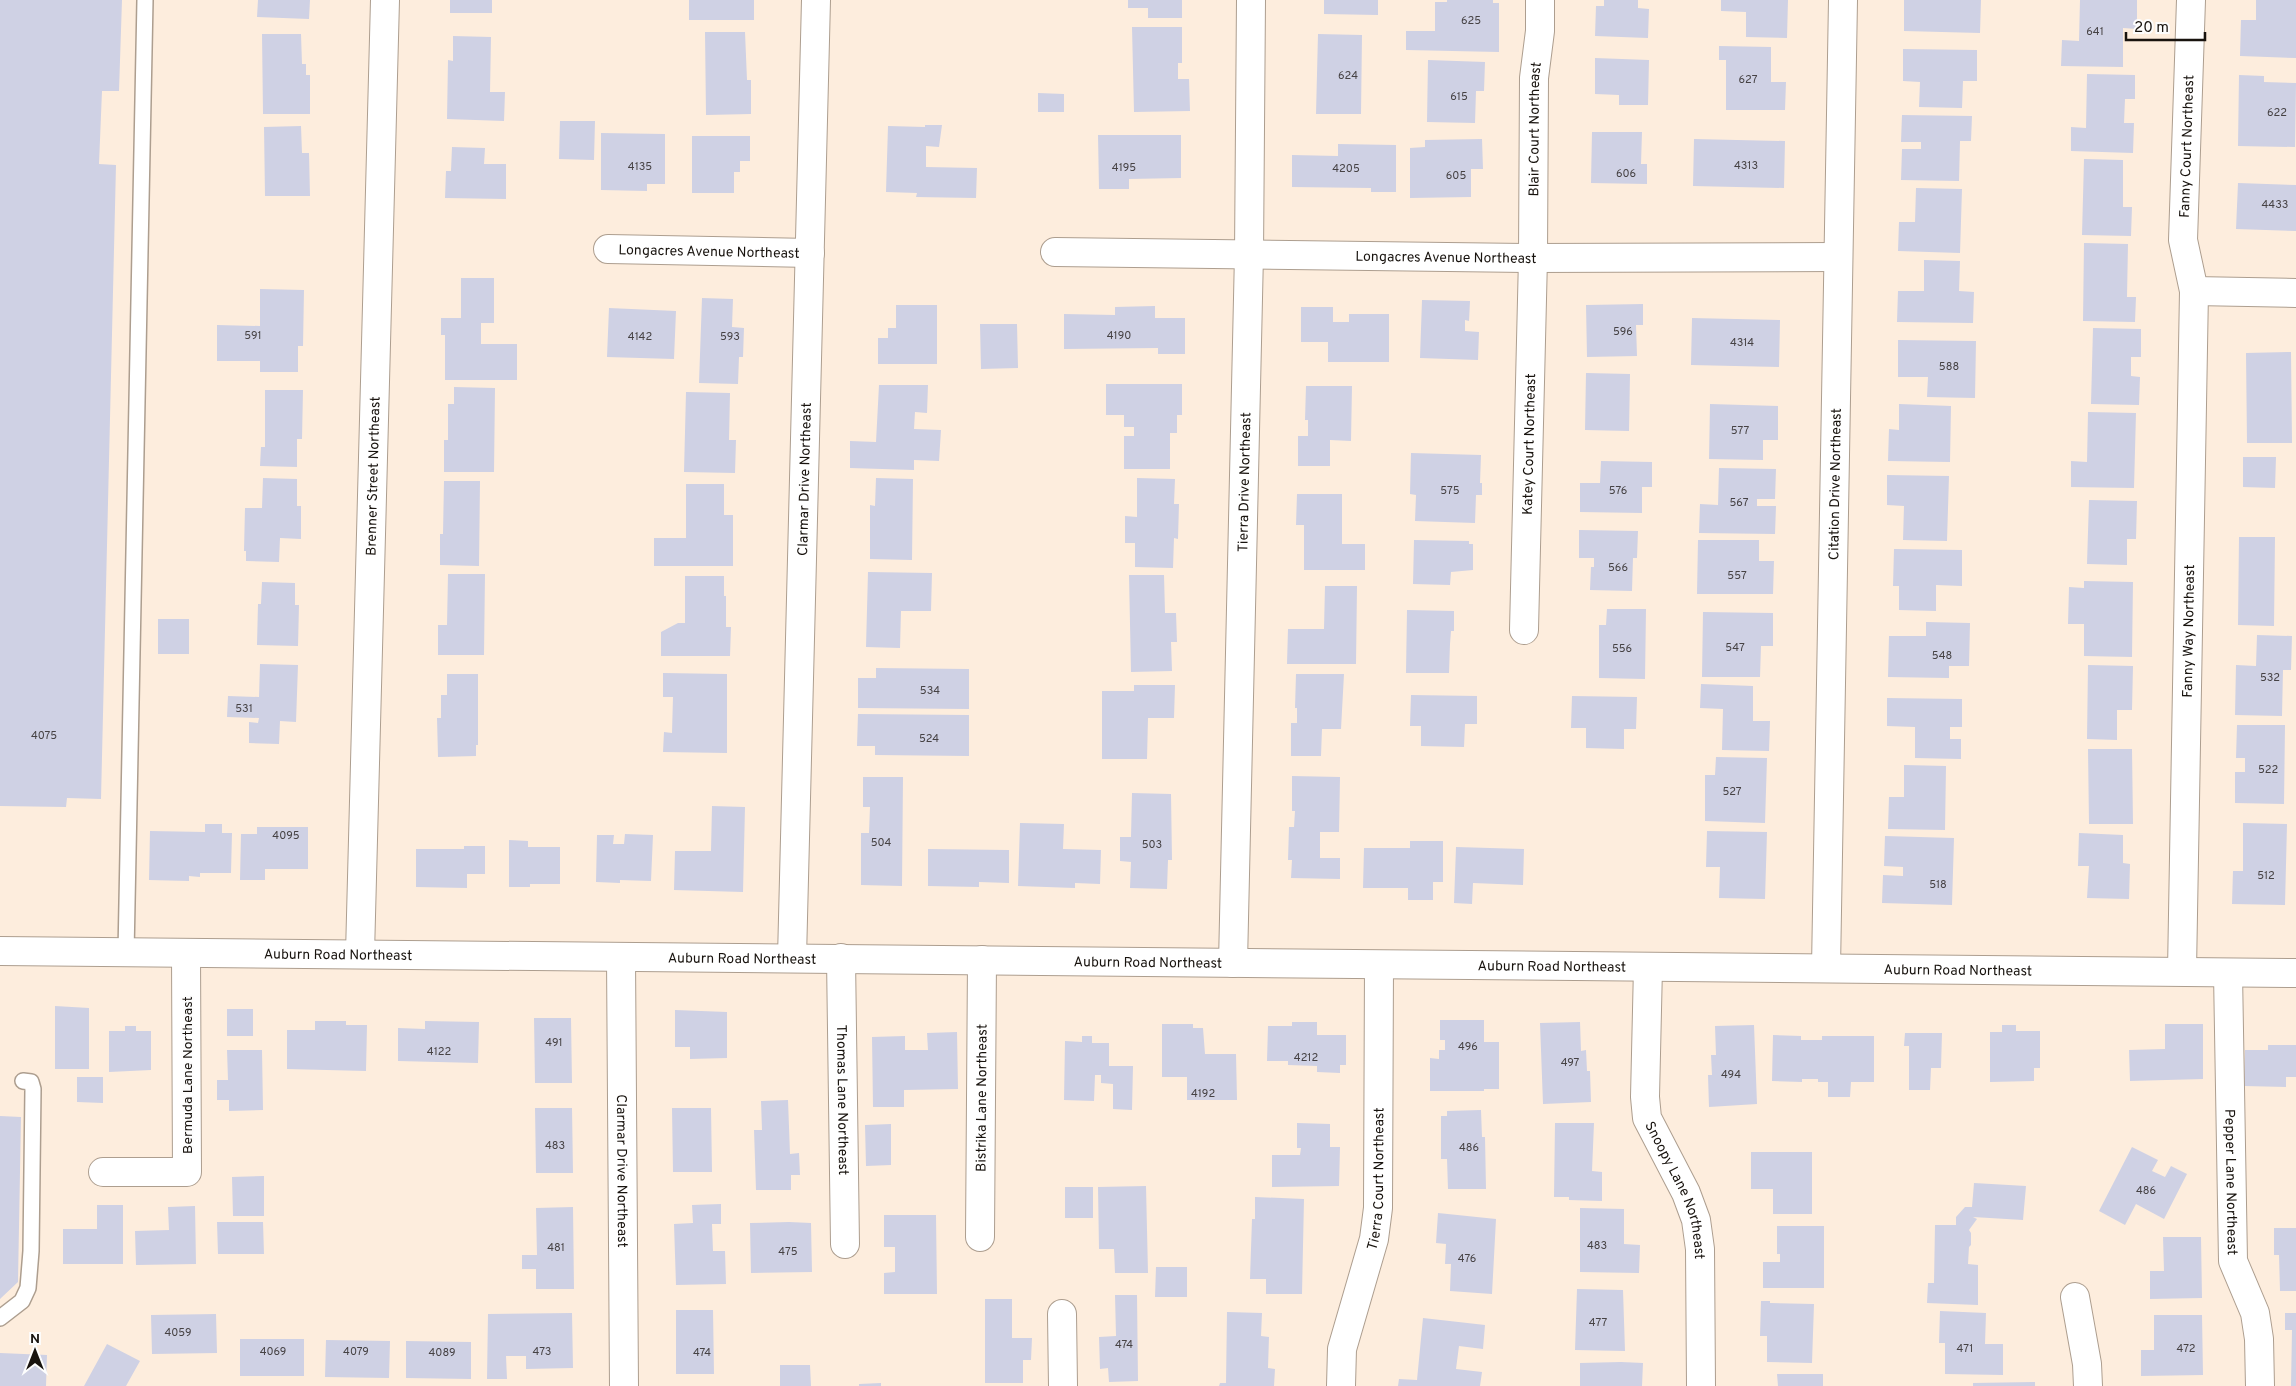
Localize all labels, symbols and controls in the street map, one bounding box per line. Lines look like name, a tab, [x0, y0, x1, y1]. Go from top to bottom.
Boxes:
scale bar	[2126, 10, 2205, 42]
house number: 625	[1461, 14, 1481, 28]
text: 20 m	[2134, 19, 2169, 38]
house number: 641	[2086, 25, 2104, 39]
street label: Blair Court Northeast	[1526, 61, 1546, 197]
house number: 624	[1338, 69, 1358, 83]
house number: 627	[1739, 73, 1758, 87]
street label: Fanny Court Northeast	[2177, 75, 2199, 218]
house number: 615	[1450, 90, 1468, 104]
house number: 622	[2267, 106, 2287, 120]
house number: 4313	[1734, 159, 1758, 173]
house number: 4135	[628, 160, 652, 174]
house number: 4195	[1112, 161, 1136, 175]
house number: 4205	[1332, 162, 1360, 176]
house number: 606	[1616, 167, 1636, 181]
house number: 605	[1446, 169, 1466, 183]
house number: 4433	[2262, 198, 2288, 212]
street label: Longacres Avenue Northeast	[618, 242, 800, 263]
street label: Longacres Avenue Northeast	[1355, 249, 1537, 268]
house number: 596	[1613, 325, 1633, 339]
house number: 591	[244, 329, 262, 343]
house number: 4190	[1107, 329, 1131, 343]
house number: 4142	[628, 330, 652, 344]
house number: 593	[720, 330, 740, 344]
house number: 4314	[1730, 336, 1754, 350]
house number: 588	[1939, 360, 1959, 374]
street label: Katey Court Northeast	[1520, 373, 1540, 515]
street label: Brenner Street Northeast	[363, 396, 385, 556]
street label: Clarmar Drive Northeast	[795, 402, 816, 556]
street label: Citation Drive Northeast	[1826, 408, 1846, 560]
street label: Tierra Drive Northeast	[1235, 412, 1255, 552]
house number: 577	[1731, 424, 1750, 438]
house number: 575	[1440, 484, 1460, 498]
house number: 576	[1609, 484, 1627, 498]
house number: 567	[1730, 496, 1749, 510]
house number: 566	[1608, 561, 1628, 575]
street label: Fanny Way Northeast	[2180, 564, 2199, 698]
house number: 557	[1727, 569, 1747, 583]
house number: 547	[1725, 641, 1745, 655]
house number: 556	[1612, 642, 1632, 656]
house number: 548	[1932, 649, 1952, 663]
house number: 532	[2260, 671, 2280, 685]
house number: 534	[920, 684, 940, 698]
house number: 531	[235, 702, 253, 716]
house number: 4075	[31, 729, 57, 743]
house number: 524	[919, 732, 939, 746]
house number: 522	[2258, 763, 2278, 777]
house number: 527	[1722, 785, 1742, 799]
house number: 4095	[272, 829, 300, 843]
house number: 504	[871, 836, 892, 850]
house number: 503	[1142, 838, 1162, 852]
house number: 512	[2257, 869, 2275, 883]
house number: 518	[1929, 878, 1947, 892]
street label: Auburn Road Northeast	[264, 947, 412, 965]
street label: Auburn Road Northeast	[668, 950, 816, 969]
street label: Auburn Road Northeast	[1074, 954, 1222, 973]
street label: Auburn Road Northeast	[1478, 958, 1626, 977]
street label: Auburn Road Northeast	[1884, 962, 2032, 980]
street label: Bermuda Lane Northeast	[180, 996, 197, 1154]
street label: Bistrika Lane Northeast	[973, 1024, 992, 1172]
street label: Thomas Lane Northeast	[832, 1025, 851, 1175]
house number: 491	[545, 1036, 563, 1050]
house number: 496	[1458, 1040, 1478, 1054]
house number: 4122	[427, 1045, 451, 1059]
house number: 4212	[1294, 1051, 1318, 1065]
house number: 497	[1561, 1056, 1580, 1070]
house number: 494	[1721, 1068, 1741, 1082]
house number: 4192	[1191, 1087, 1215, 1101]
street label: Clarmar Drive Northeast	[612, 1094, 630, 1248]
street label: Tierra Court Northeast	[1364, 1107, 1388, 1252]
street label: Pepper Lane Northeast	[2220, 1109, 2240, 1255]
street label: Snoopy Lane Northeast	[1640, 1119, 1707, 1259]
house number: 483	[545, 1139, 565, 1153]
house number: 486	[1459, 1141, 1479, 1155]
house number: 486	[2136, 1184, 2156, 1198]
house number: 483	[1587, 1239, 1607, 1253]
house number: 481	[547, 1241, 565, 1255]
house number: 475	[778, 1245, 798, 1259]
house number: 476	[1458, 1252, 1476, 1266]
house number: 477	[1589, 1316, 1608, 1330]
north arrow	[10, 1326, 60, 1376]
house number: 4059	[164, 1326, 192, 1340]
text: N	[30, 1331, 40, 1348]
house number: 474	[1115, 1338, 1133, 1352]
house number: 471	[1957, 1342, 1973, 1356]
house number: 472	[2176, 1342, 2196, 1356]
house number: 4069	[260, 1345, 286, 1359]
house number: 4079	[343, 1345, 369, 1359]
house number: 473	[533, 1345, 551, 1359]
house number: 4089	[429, 1346, 455, 1360]
house number: 474	[693, 1346, 711, 1360]

